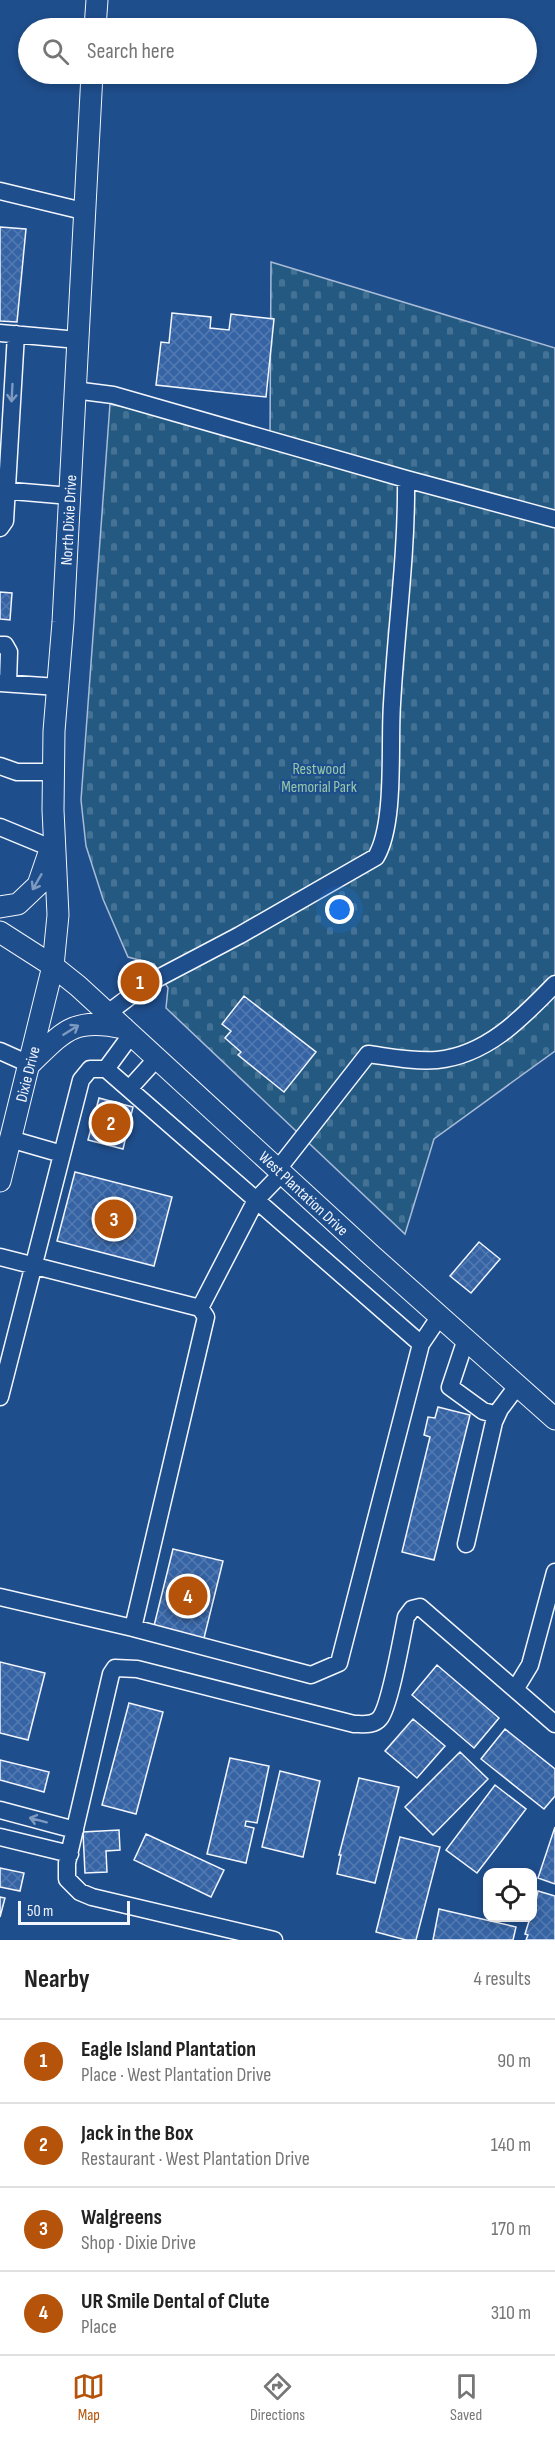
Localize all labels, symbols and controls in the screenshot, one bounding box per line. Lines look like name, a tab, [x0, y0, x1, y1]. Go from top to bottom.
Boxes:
search box	[18, 18, 537, 84]
icon: search	[39, 35, 72, 68]
text: Search here	[87, 38, 174, 65]
one-way arrow	[6, 382, 17, 402]
street label: North Dixie Drive	[58, 474, 81, 566]
park label: Restwood Memorial Park	[281, 760, 357, 797]
one-way arrow	[31, 873, 43, 890]
your location	[325, 895, 354, 924]
pin: 1	[120, 960, 160, 1004]
one-way arrow	[63, 1023, 80, 1036]
street label: Dixie Drive	[12, 1045, 45, 1104]
pin: 2	[92, 1100, 130, 1146]
street label: West Plantation Drive	[254, 1148, 352, 1240]
pin: 3	[94, 1196, 134, 1242]
pin: 4	[168, 1574, 207, 1618]
one-way arrow	[28, 1814, 47, 1826]
map controls	[483, 1868, 537, 1922]
button: locate	[483, 1868, 537, 1922]
scale bar	[18, 1898, 130, 1926]
text: 50 m	[27, 1902, 53, 1921]
text: Nearby	[24, 1964, 90, 1995]
text: 4 results	[474, 1967, 531, 1991]
text: Eagle Island Plantation	[81, 2036, 256, 2063]
text: 1	[40, 2049, 47, 2073]
text: 90 m	[497, 2049, 531, 2073]
text: Place · West Plantation Drive	[81, 2063, 271, 2087]
text: Jack in the Box	[81, 2120, 193, 2147]
text: 2	[39, 2133, 48, 2157]
text: 140 m	[491, 2133, 531, 2157]
text: Restaurant · West Plantation Drive	[81, 2147, 310, 2171]
text: Walgreens	[81, 2204, 162, 2231]
text: 3	[39, 2217, 48, 2241]
text: 170 m	[491, 2217, 531, 2241]
text: Shop · Dixie Drive	[81, 2231, 196, 2255]
text: UR Smile Dental of Clute	[81, 2288, 270, 2315]
text: 4	[39, 2301, 48, 2325]
text: 310 m	[491, 2301, 531, 2325]
text: Place	[81, 2315, 117, 2339]
tab: Map	[72, 2370, 105, 2425]
tab: Directions	[250, 2370, 305, 2425]
tab: Saved	[450, 2370, 483, 2425]

